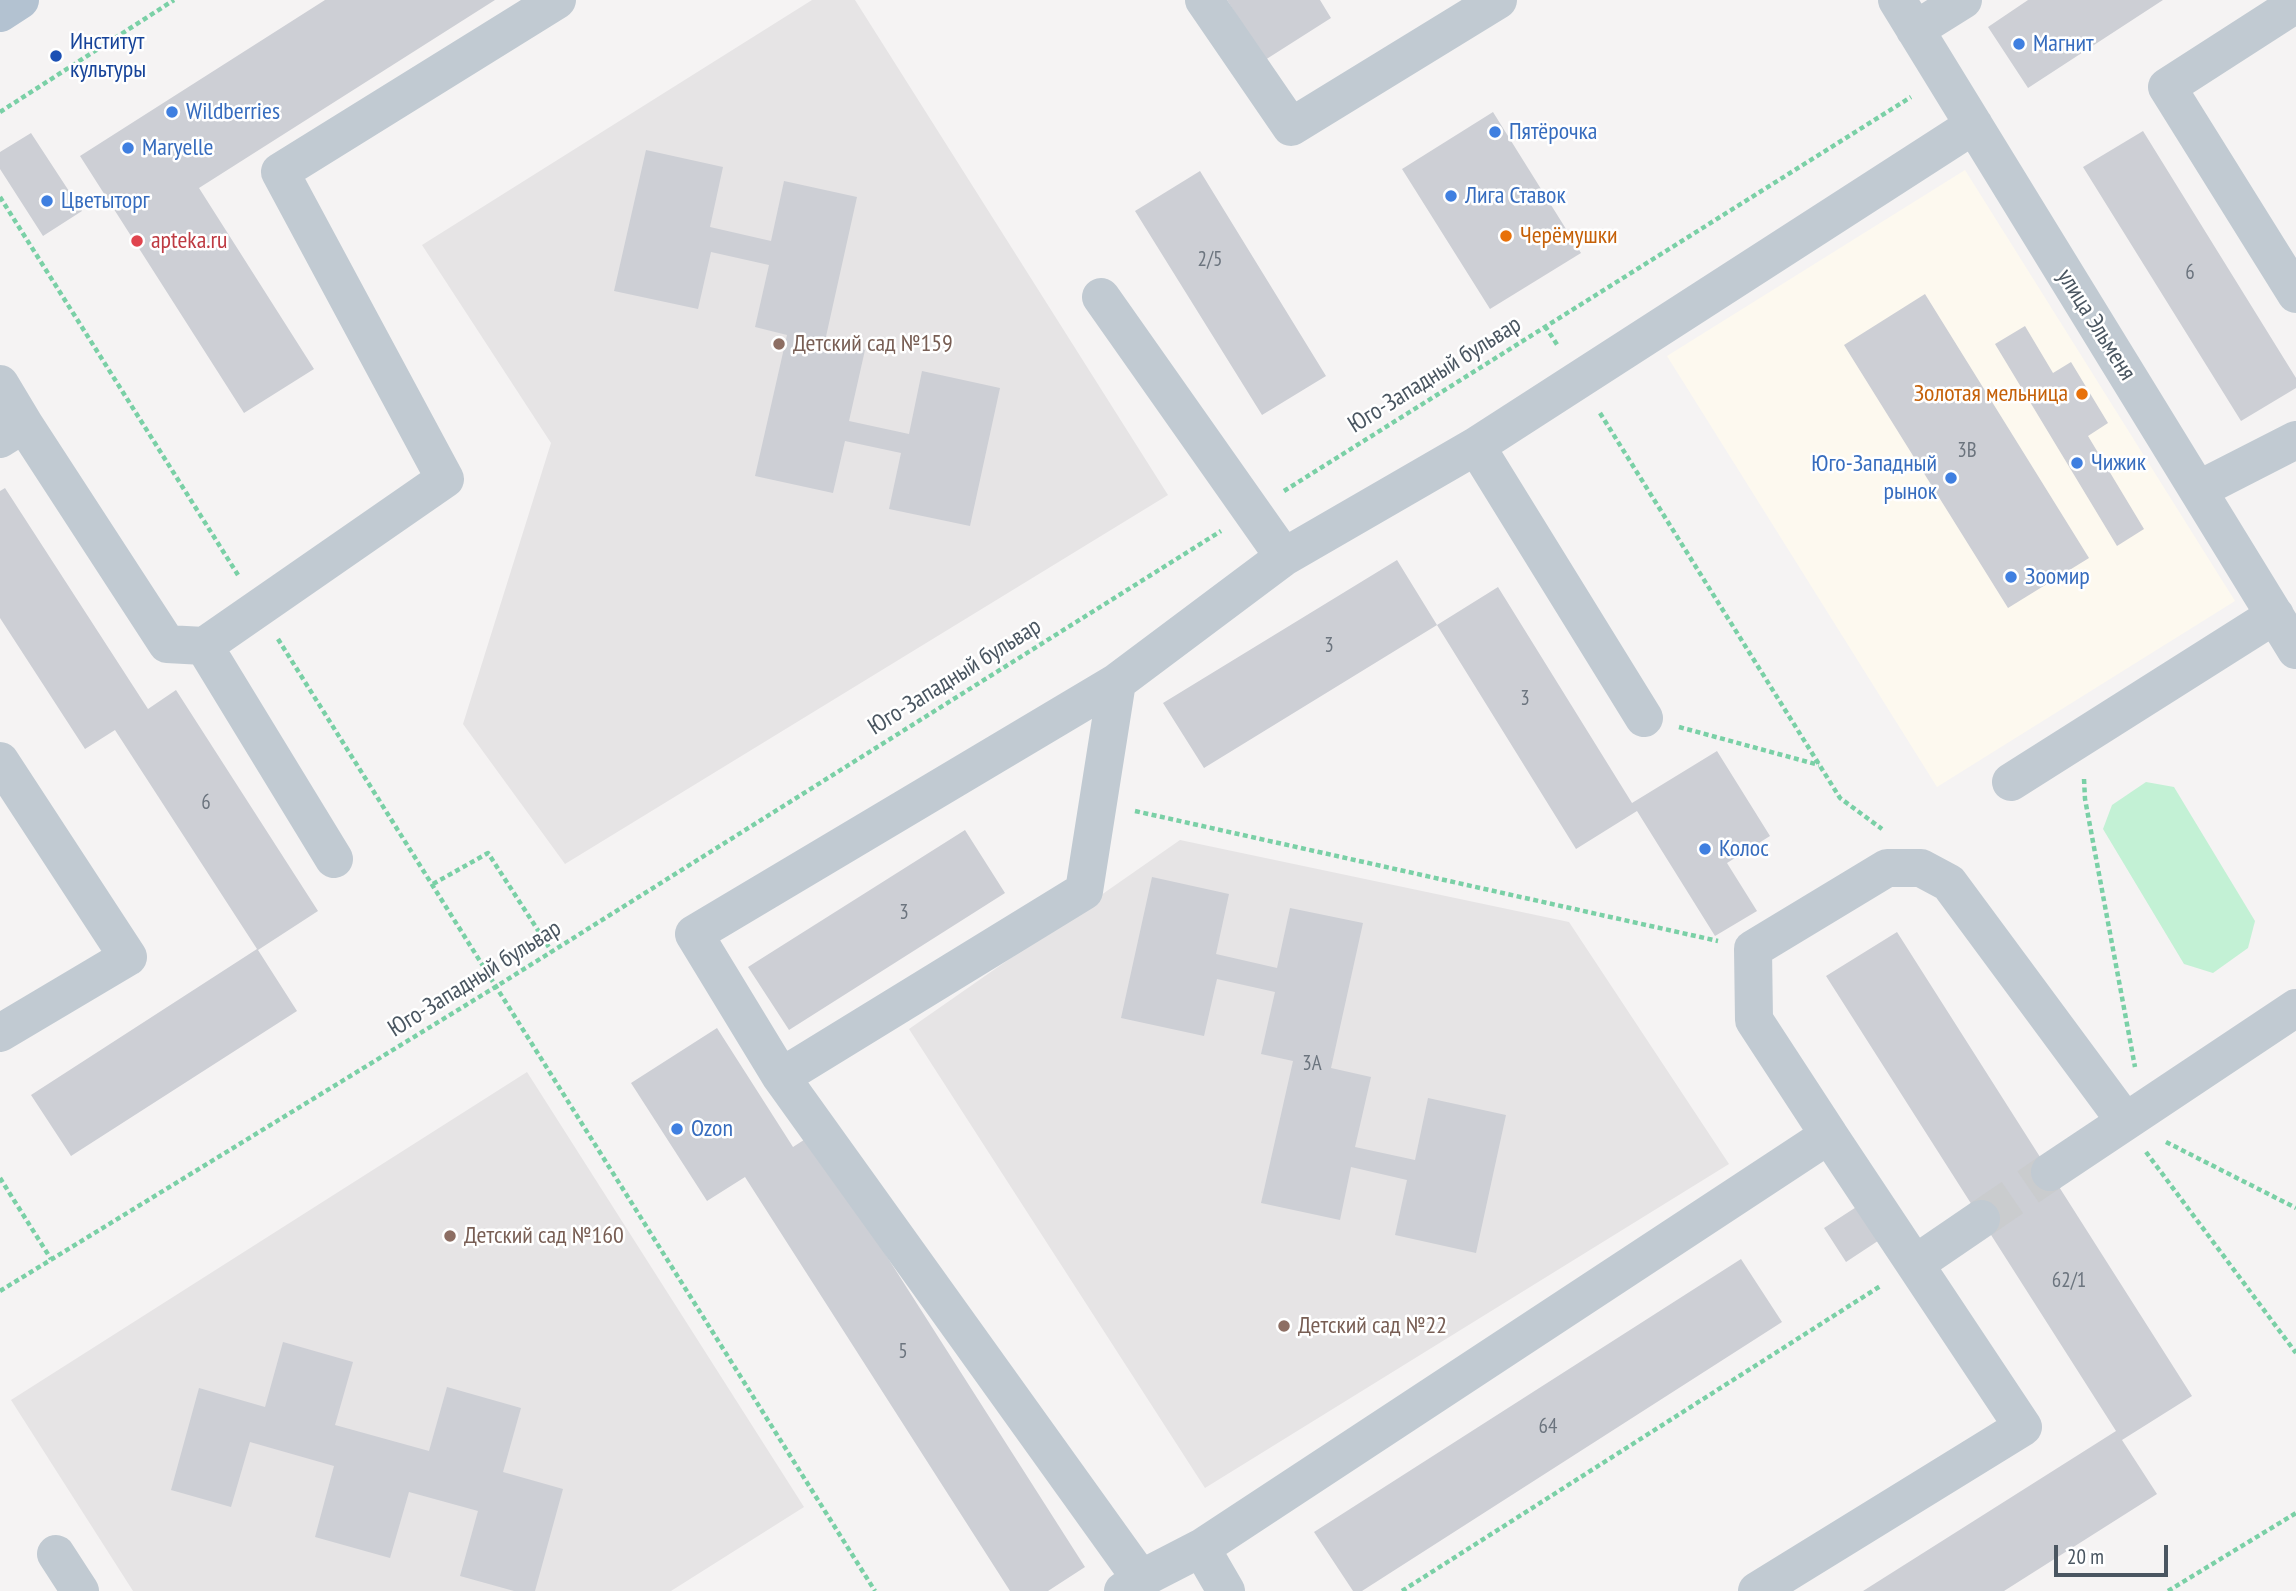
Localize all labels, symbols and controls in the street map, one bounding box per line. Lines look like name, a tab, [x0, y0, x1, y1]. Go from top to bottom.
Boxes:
place label: Институт культуры	[70, 28, 146, 84]
place label: Магнит	[2033, 30, 2094, 58]
marker: Магнит	[2011, 36, 2027, 52]
marker: Институт культуры	[48, 48, 64, 64]
place label: Wildberries	[186, 98, 280, 126]
marker: Wildberries	[164, 104, 180, 120]
place label: Пятёрочка	[1509, 118, 1597, 146]
marker: Пятёрочка	[1487, 124, 1503, 140]
place label: Maryelle	[142, 134, 213, 162]
marker: Maryelle	[120, 140, 136, 156]
place label: Лига Ставок	[1465, 182, 1566, 210]
place label: Цветыторг	[61, 187, 150, 215]
marker: Лига Ставок	[1443, 188, 1459, 204]
marker: Цветыторг	[39, 193, 55, 209]
place label: Черёмушки	[1520, 222, 1618, 250]
place label: apteka.ru	[151, 227, 228, 255]
marker: Черёмушки	[1498, 228, 1514, 244]
marker: apteka.ru	[129, 233, 145, 249]
house number: 2/5	[1197, 247, 1223, 273]
house number: 6	[2185, 260, 2195, 286]
street label: улица Эльменя	[2050, 264, 2142, 386]
street label: Юго-Западный бульвар	[1343, 310, 1527, 440]
place label: Детский сад №159	[793, 330, 953, 358]
marker: Детский сад №159	[771, 336, 787, 352]
place label: Золотая мельница	[1914, 380, 2068, 408]
marker: Золотая мельница	[2074, 386, 2090, 402]
house number: 3В	[1957, 438, 1977, 464]
place label: Чижик	[2091, 449, 2146, 477]
place label: Юго-Западный рынок	[1811, 450, 1937, 506]
marker: Чижик	[2069, 455, 2085, 471]
marker: Юго-Западный рынок	[1943, 470, 1959, 486]
place label: Зоомир	[2025, 563, 2090, 591]
marker: Зоомир	[2003, 569, 2019, 585]
street label: Юго-Западный бульвар	[863, 612, 1047, 742]
house number: 3	[1324, 633, 1334, 659]
house number: 3	[1520, 686, 1530, 712]
house number: 6	[201, 790, 211, 816]
place label: Колос	[1719, 835, 1769, 863]
marker: Колос	[1697, 841, 1713, 857]
house number: 3	[899, 900, 909, 926]
street label: Юго-Западный бульвар	[383, 914, 567, 1044]
house number: 3А	[1302, 1051, 1322, 1077]
place label: Ozon	[691, 1115, 733, 1143]
marker: Ozon	[669, 1121, 685, 1137]
place label: Детский сад №160	[464, 1222, 624, 1250]
marker: Детский сад №160	[442, 1228, 458, 1244]
house number: 62/1	[2052, 1268, 2086, 1294]
place label: Детский сад №22	[1298, 1312, 1447, 1340]
marker: Детский сад №22	[1276, 1318, 1292, 1334]
house number: 5	[898, 1339, 908, 1365]
house number: 64	[1539, 1414, 1557, 1440]
scale bar	[2058, 1532, 2172, 1576]
text: 20 m	[2067, 1543, 2104, 1570]

